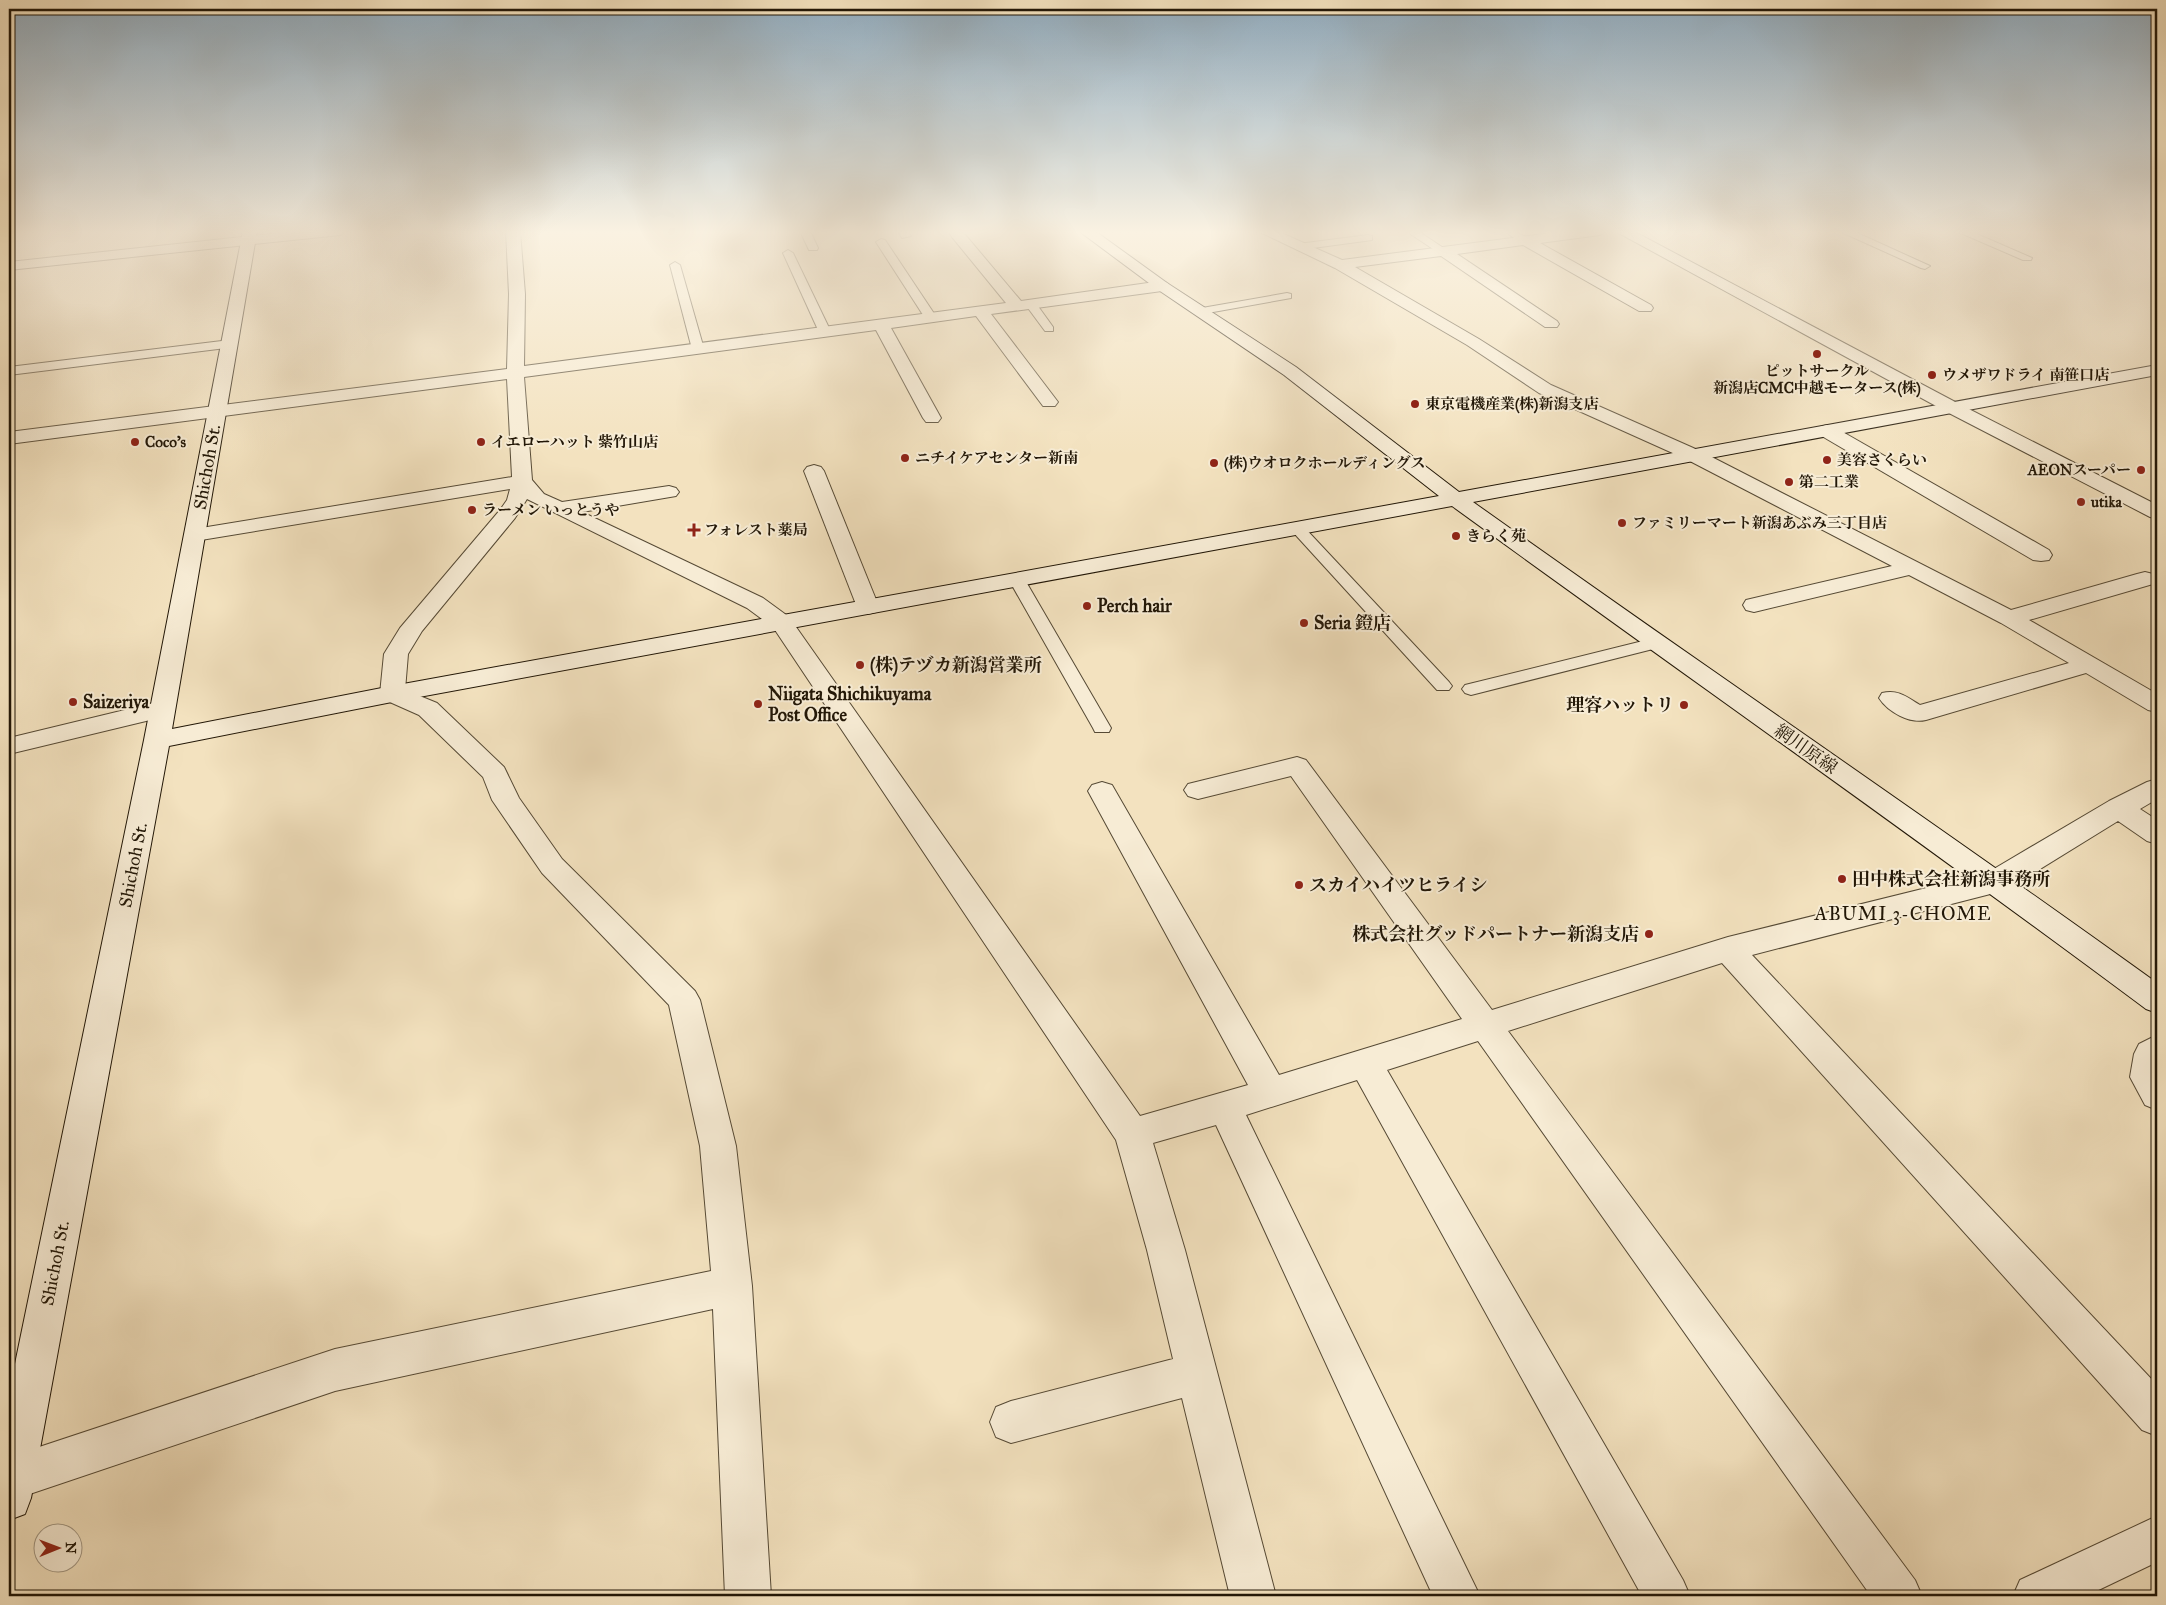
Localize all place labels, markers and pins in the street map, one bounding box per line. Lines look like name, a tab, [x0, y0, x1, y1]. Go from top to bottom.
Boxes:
marker: ピットサークル 新潟店CMC中越モータース(株)	[1811, 348, 1823, 360]
place label: ピットサークル 新潟店CMC中越モータース(株)	[1713, 362, 1921, 398]
place label: ウメザワドライ 南笹口店	[1942, 366, 2109, 384]
marker: ウメザワドライ 南笹口店	[1926, 369, 1938, 381]
place label: 東京電機産業(株)新潟支店	[1425, 395, 1598, 414]
marker: 東京電機産業(株)新潟支店	[1409, 398, 1421, 410]
place label: Coco's	[145, 433, 187, 451]
place label: イエローハット 紫竹山店	[491, 433, 658, 451]
marker: Coco's	[129, 436, 141, 448]
marker: イエローハット 紫竹山店	[475, 436, 487, 448]
place label: ニチイケアセンター新南	[915, 449, 1078, 467]
place label: 美容さくらい	[1837, 451, 1927, 469]
marker: ニチイケアセンター新南	[899, 452, 911, 464]
place label: (株)ウオロクホールディングス	[1224, 454, 1425, 473]
marker: 美容さくらい	[1821, 454, 1833, 466]
marker: (株)ウオロクホールディングス	[1208, 457, 1220, 469]
place label: AEONスーパー	[2027, 461, 2131, 479]
marker: AEONスーパー	[2135, 464, 2147, 476]
place label: 第二工業	[1799, 473, 1859, 491]
marker: 第二工業	[1783, 476, 1795, 488]
place label: utika	[2090, 493, 2122, 511]
marker: utika	[2075, 496, 2087, 508]
place label: ラーメン いっとうや	[482, 501, 619, 519]
marker: ラーメン いっとうや	[466, 504, 478, 516]
place label: ファミリーマート新潟あぶみ三丁目店	[1632, 514, 1887, 532]
marker: ファミリーマート新潟あぶみ三丁目店	[1616, 517, 1628, 529]
place label: フォレスト薬局	[704, 521, 808, 539]
marker: フォレスト薬局	[688, 524, 700, 536]
place label: きらく苑	[1466, 527, 1526, 545]
marker: きらく苑	[1450, 530, 1462, 542]
place label: Perch hair	[1097, 595, 1173, 617]
marker: Perch hair	[1081, 600, 1093, 612]
place label: Seria 鐙店	[1314, 612, 1391, 634]
marker: Seria 鐙店	[1298, 617, 1310, 629]
place label: (株)テヅカ新潟営業所	[870, 654, 1042, 677]
marker: (株)テヅカ新潟営業所	[854, 659, 866, 671]
place label: Niigata Shichikuyama Post Office	[768, 683, 932, 726]
place label: Saizeriya	[83, 691, 150, 714]
place label: 理容ハットリ	[1566, 694, 1674, 716]
marker: Saizeriya	[67, 696, 79, 708]
marker: Niigata Shichikuyama Post Office	[752, 698, 764, 710]
marker: 理容ハットリ	[1678, 699, 1690, 711]
place label: 田中株式会社新潟事務所	[1852, 868, 2050, 890]
marker: 田中株式会社新潟事務所	[1836, 873, 1848, 885]
place label: スカイハイツヒライシ	[1309, 874, 1488, 896]
marker: スカイハイツヒライシ	[1293, 879, 1305, 891]
place label: 株式会社グッドパートナー新潟支店	[1352, 923, 1639, 945]
marker: 株式会社グッドパートナー新潟支店	[1643, 928, 1655, 940]

